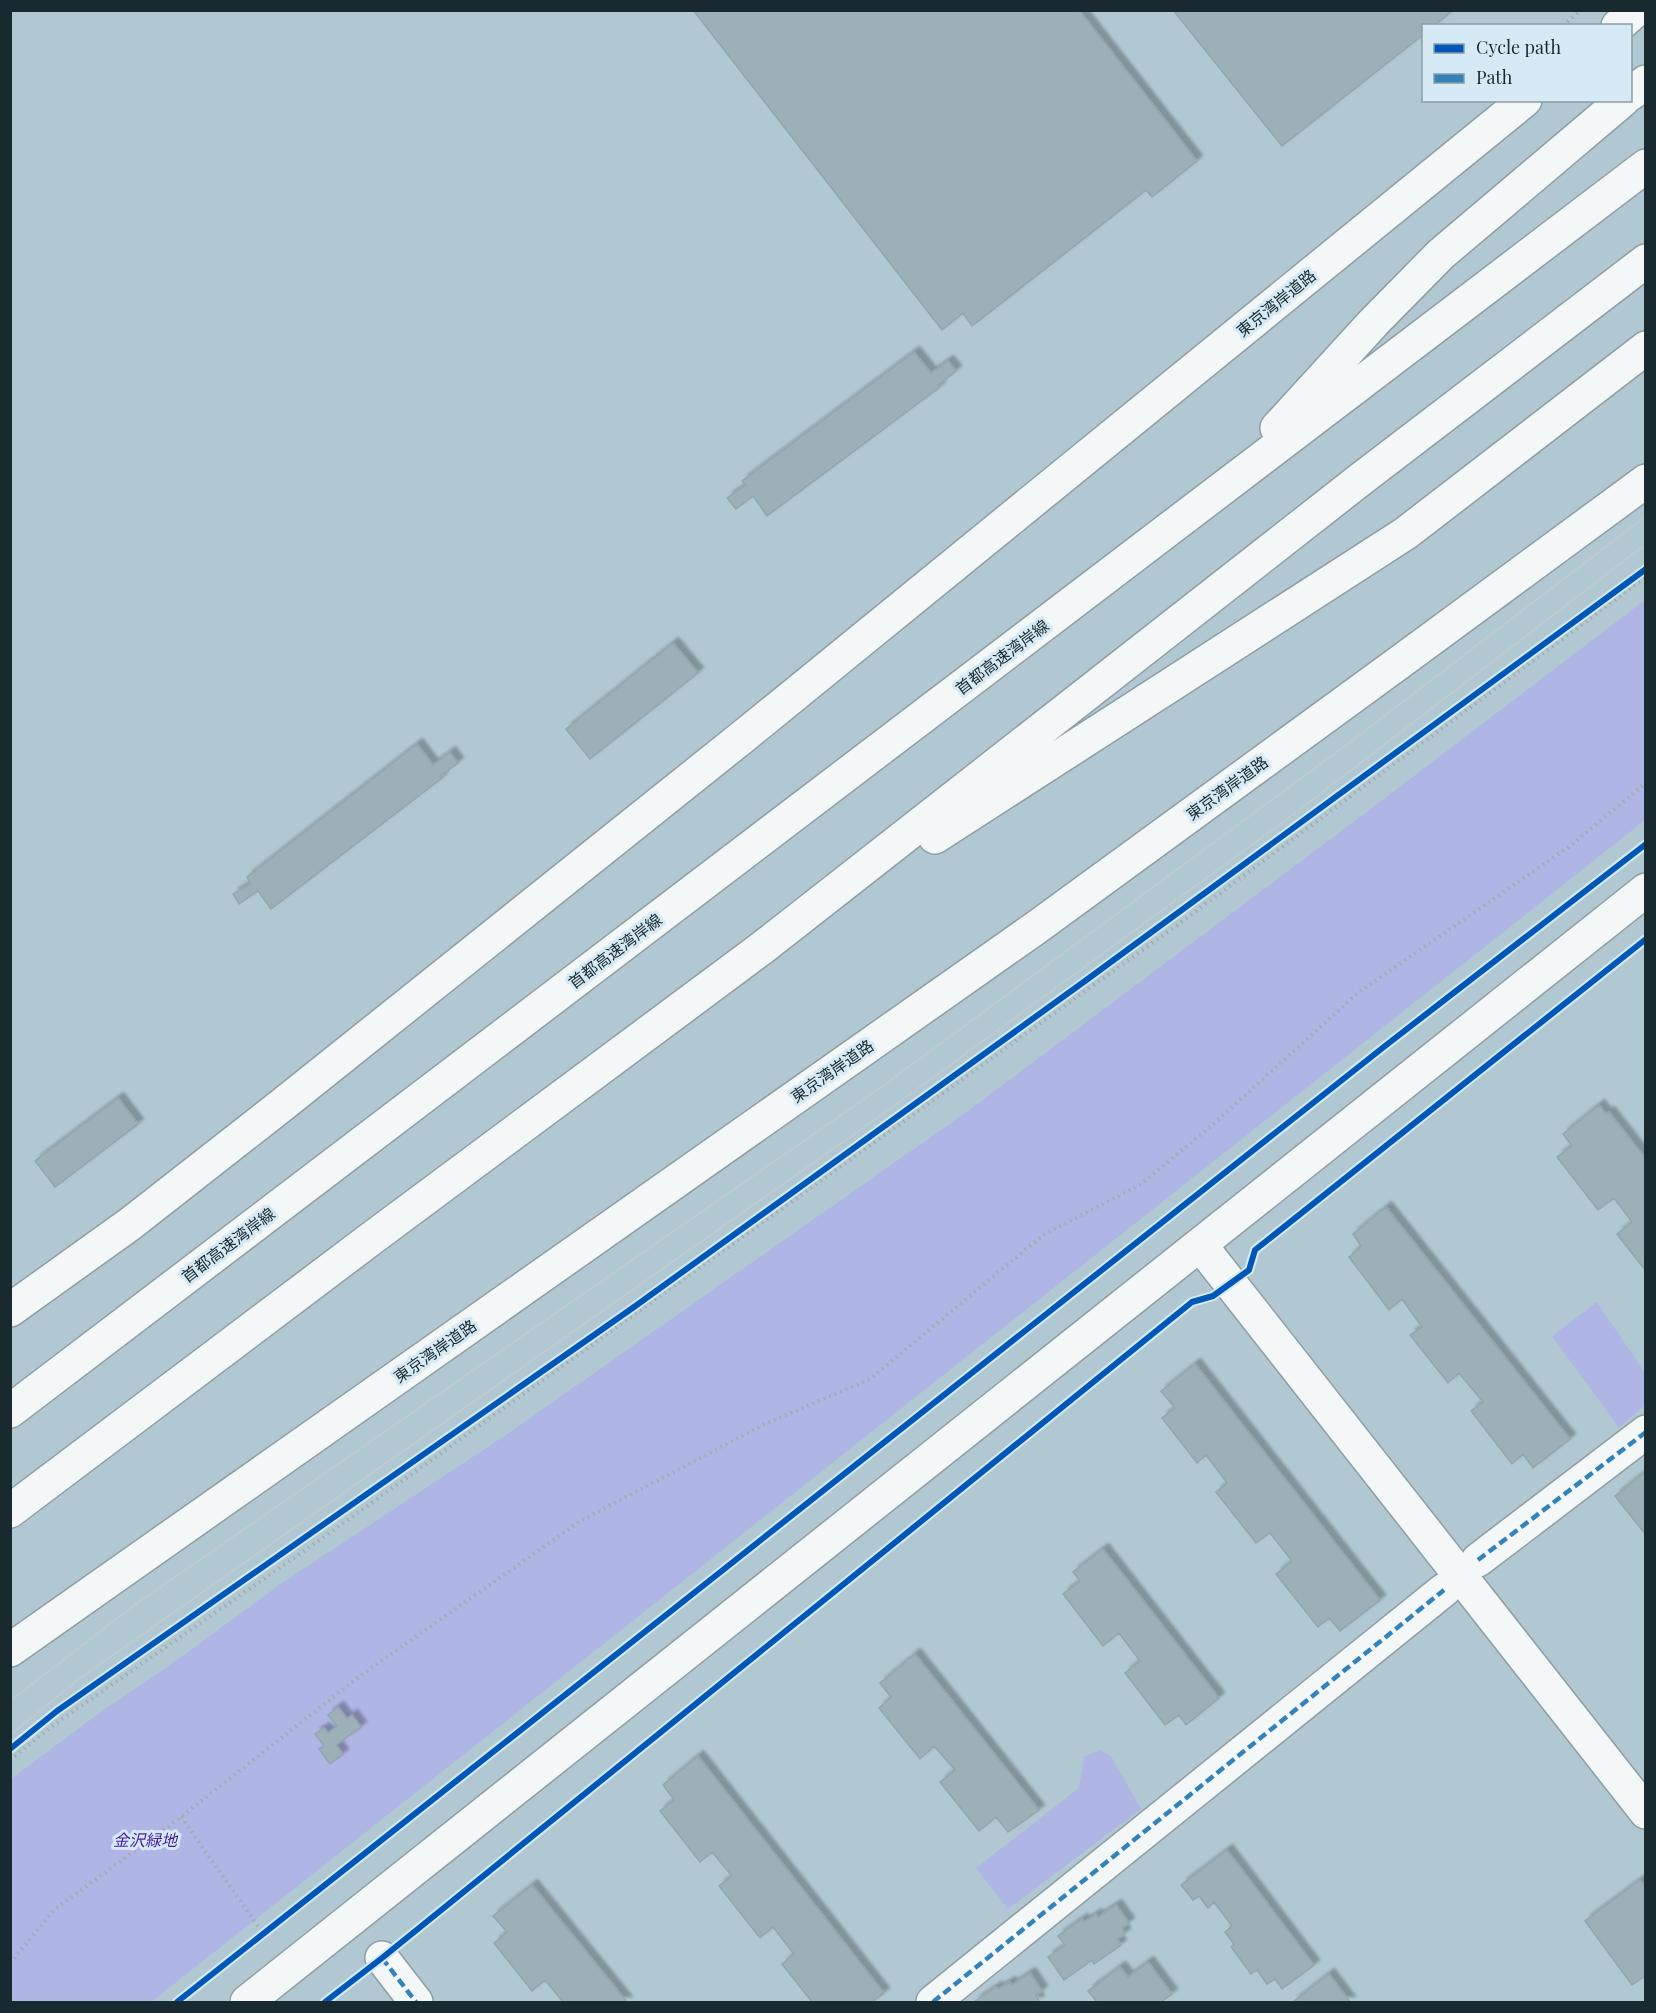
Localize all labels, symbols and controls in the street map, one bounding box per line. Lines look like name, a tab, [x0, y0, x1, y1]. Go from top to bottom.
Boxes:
legend	[1422, 24, 1632, 102]
text: Cycle path	[1476, 35, 1561, 59]
text: Path	[1476, 65, 1513, 89]
street label: 東京湾岸道路	[1232, 264, 1320, 341]
street label: 首都高速湾岸線	[951, 615, 1053, 699]
street label: 東京湾岸道路	[1182, 751, 1272, 824]
street label: 首都高速湾岸線	[564, 909, 666, 993]
street label: 東京湾岸道路	[786, 1034, 877, 1107]
street label: 首都高速湾岸線	[177, 1203, 279, 1287]
street label: 東京湾岸道路	[389, 1314, 480, 1387]
park label: 金沢緑地	[113, 1829, 179, 1850]

